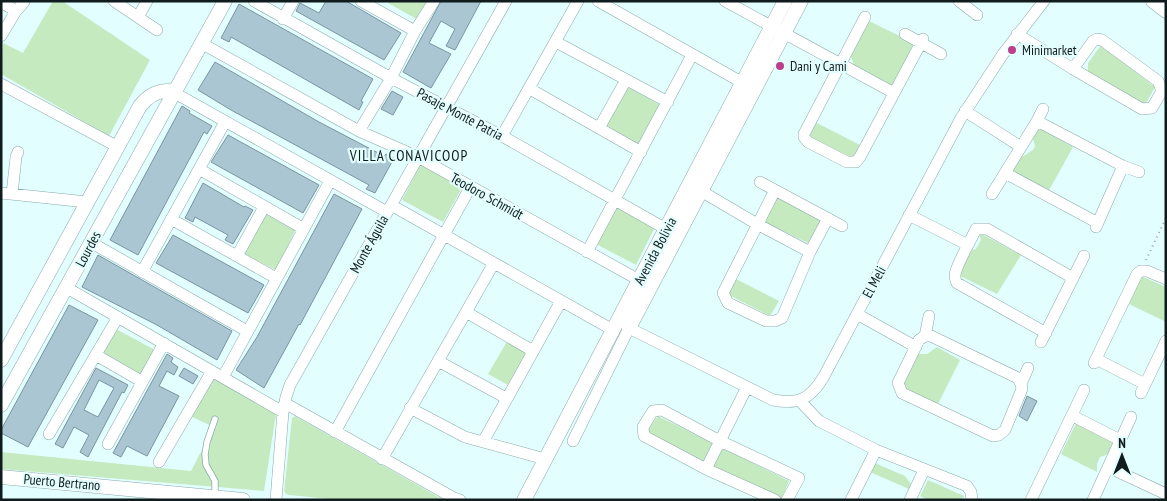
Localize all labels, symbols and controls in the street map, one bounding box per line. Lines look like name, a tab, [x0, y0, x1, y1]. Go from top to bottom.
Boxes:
place label: Minimarket	[1022, 41, 1077, 59]
marker: Minimarket	[1006, 44, 1018, 56]
place label: Dani y Cami	[790, 57, 847, 75]
marker: Dani y Cami	[774, 60, 786, 72]
street label: Pasaje Monte Patria	[414, 84, 506, 144]
district label: VILLA CONAVICOOP	[349, 146, 468, 165]
street label: Teodoro Schmidt	[447, 169, 527, 224]
street label: Monte Águila	[346, 212, 392, 276]
street label: Avenida Bolivia	[630, 214, 680, 288]
street label: Lourdes	[71, 228, 105, 270]
street label: El Meli	[858, 263, 890, 301]
north arrow	[1097, 431, 1147, 481]
text: N	[1118, 434, 1126, 452]
street label: Puerto Bertrano	[23, 470, 101, 494]

